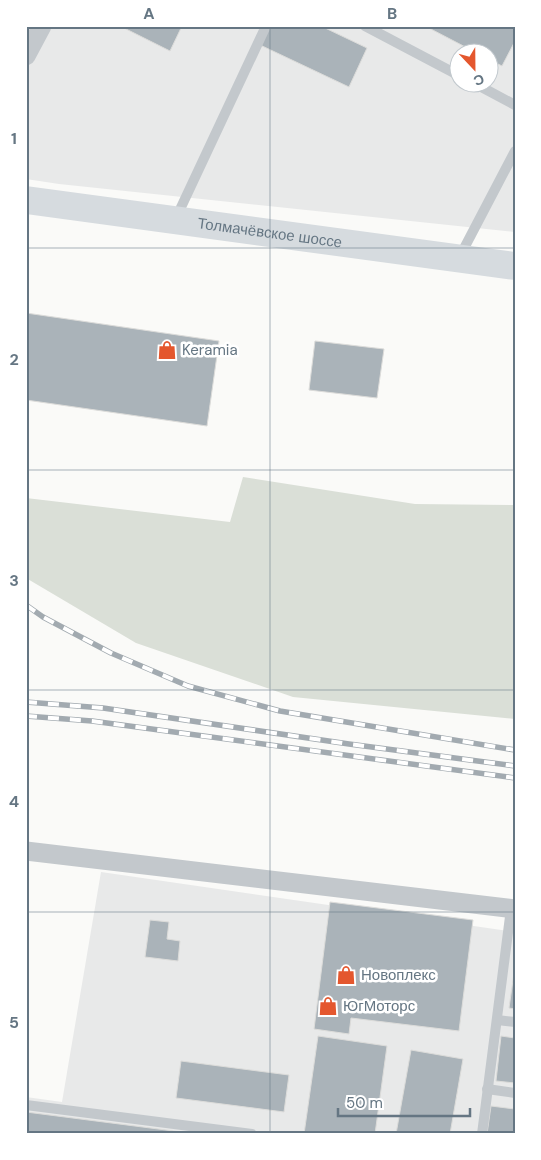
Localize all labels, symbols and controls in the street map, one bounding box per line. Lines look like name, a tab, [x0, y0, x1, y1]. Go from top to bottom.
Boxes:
text: A	[143, 3, 155, 24]
text: B	[387, 3, 397, 24]
north arrow	[448, 42, 498, 92]
text: С	[471, 70, 487, 90]
text: 1	[11, 128, 17, 149]
street label: Толмачёвское шоссе	[196, 213, 343, 253]
shop icon: Keramia	[156, 339, 178, 361]
place label: Keramia	[182, 340, 238, 360]
text: 2	[9, 349, 19, 370]
text: 3	[9, 570, 19, 591]
text: 4	[9, 791, 19, 812]
shop icon: Новоплекс	[335, 964, 357, 986]
place label: Новоплекс	[361, 965, 436, 985]
shop icon: ЮгМоторс	[317, 995, 339, 1017]
place label: ЮгМоторс	[343, 996, 416, 1016]
text: 5	[9, 1012, 19, 1033]
scale bar	[338, 1085, 471, 1117]
text: 50 m	[346, 1093, 383, 1113]

